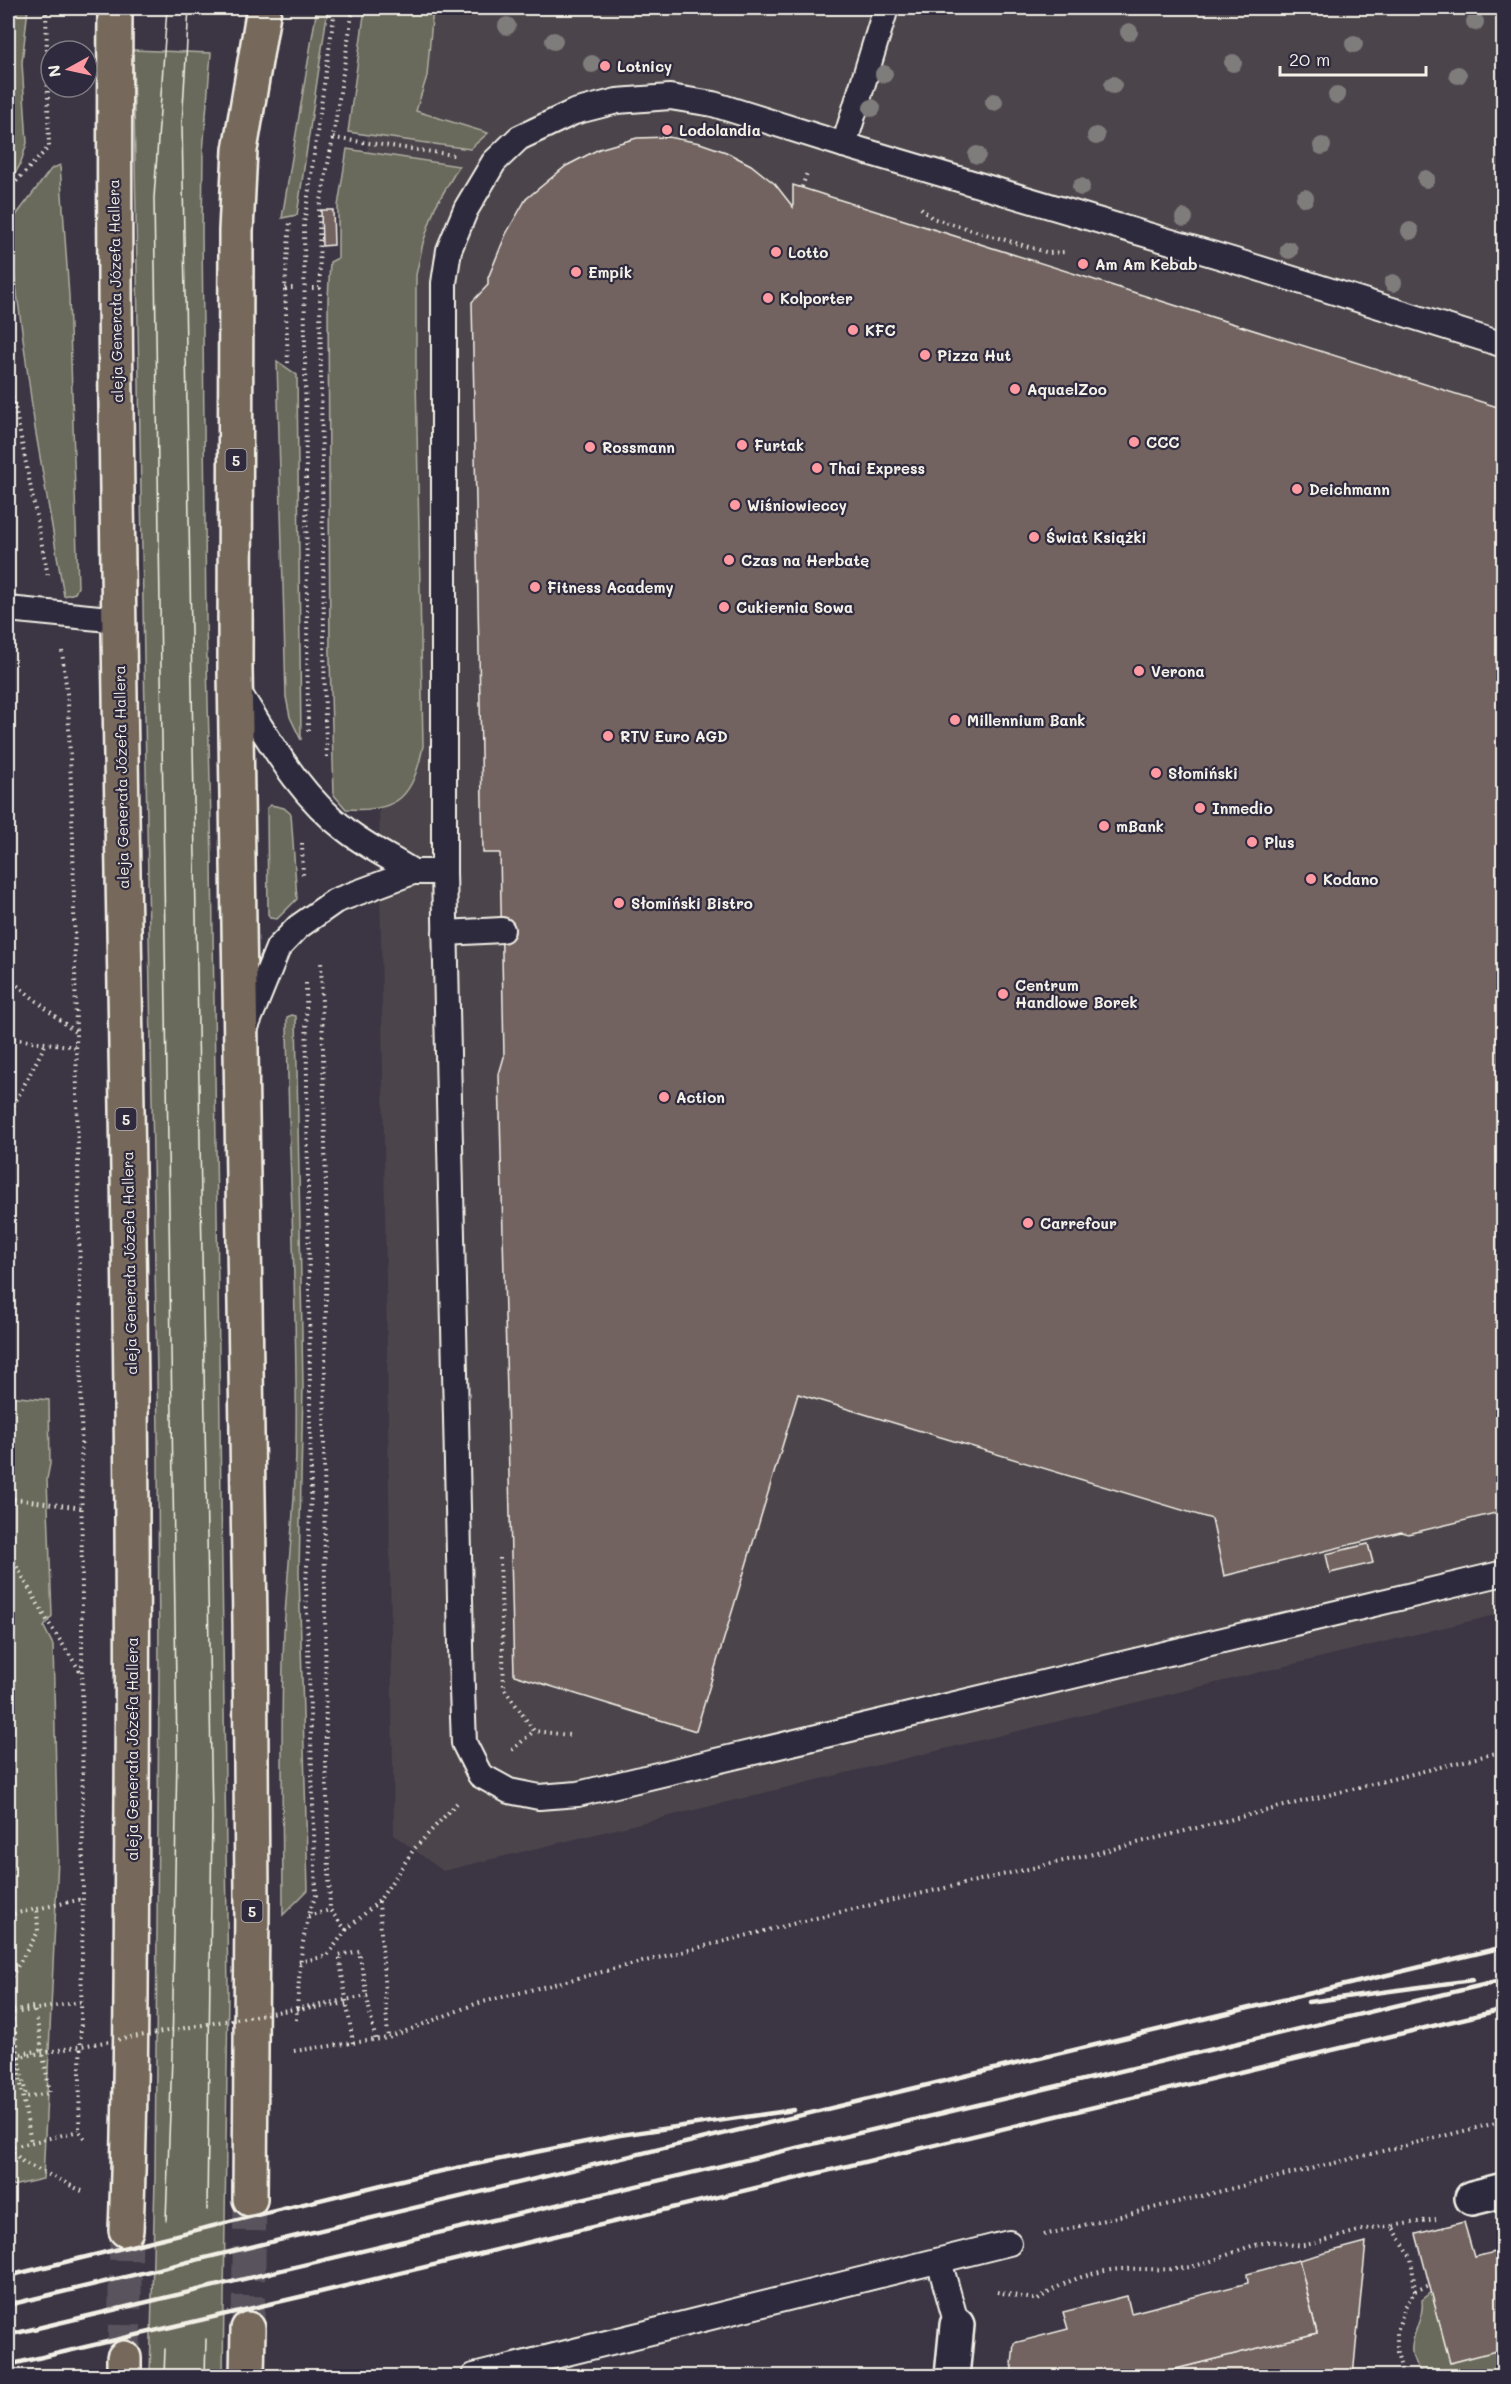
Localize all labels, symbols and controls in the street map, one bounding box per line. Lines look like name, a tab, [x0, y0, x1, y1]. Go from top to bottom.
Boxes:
north arrow	[39, 39, 99, 99]
scale bar	[1280, 39, 1426, 77]
text: 20 m	[1289, 47, 1330, 71]
place label: Lotnicy	[617, 56, 672, 76]
marker: Lotnicy	[598, 59, 612, 73]
text: N	[42, 64, 65, 79]
place label: Lodolandia	[679, 120, 761, 140]
marker: Lodolandia	[660, 123, 674, 137]
street label: aleja Generała Józefa Hallera	[103, 179, 127, 403]
place label: Lotto	[788, 242, 828, 262]
marker: Lotto	[769, 245, 783, 259]
place label: Am Am Kebab	[1095, 254, 1198, 274]
marker: Am Am Kebab	[1076, 257, 1090, 271]
place label: Empik	[588, 262, 632, 282]
marker: Empik	[569, 265, 583, 279]
place label: Kolporter	[780, 288, 853, 308]
marker: Kolporter	[761, 291, 775, 305]
place label: KFC	[865, 320, 896, 340]
marker: KFC	[846, 323, 860, 337]
place label: Pizza Hut	[937, 345, 1012, 365]
marker: Pizza Hut	[918, 348, 932, 362]
place label: AquaelZoo	[1027, 379, 1107, 399]
marker: AquaelZoo	[1008, 382, 1022, 396]
place label: CCC	[1146, 432, 1179, 452]
place label: Furtak	[754, 435, 804, 455]
marker: CCC	[1127, 435, 1141, 449]
place label: Rossmann	[602, 437, 675, 457]
marker: Furtak	[735, 438, 749, 452]
marker: Rossmann	[583, 440, 597, 454]
road number: 5	[226, 449, 246, 471]
place label: Thai Express	[829, 458, 925, 478]
marker: Thai Express	[810, 461, 824, 475]
place label: Deichmann	[1309, 479, 1390, 499]
marker: Deichmann	[1290, 482, 1304, 496]
place label: Wiśniowieccy	[747, 495, 847, 515]
marker: Wiśniowieccy	[728, 498, 742, 512]
place label: Świat Książki	[1046, 527, 1147, 547]
marker: Świat Książki	[1027, 530, 1041, 544]
place label: Czas na Herbatę	[741, 550, 869, 570]
marker: Czas na Herbatę	[722, 553, 736, 567]
place label: Fitness Academy	[547, 577, 674, 597]
marker: Fitness Academy	[528, 580, 542, 594]
place label: Cukiernia Sowa	[736, 597, 853, 617]
marker: Cukiernia Sowa	[717, 600, 731, 614]
place label: Verona	[1151, 661, 1205, 681]
marker: Verona	[1132, 664, 1146, 678]
street label: aleja Generała Józefa Hallera	[109, 665, 133, 889]
place label: Millennium Bank	[967, 710, 1085, 730]
marker: Millennium Bank	[948, 713, 962, 727]
place label: RTV Euro AGD	[620, 726, 728, 746]
marker: RTV Euro AGD	[601, 729, 615, 743]
place label: Słomiński	[1168, 763, 1238, 783]
marker: Słomiński	[1149, 766, 1163, 780]
place label: Inmedio	[1212, 798, 1273, 818]
marker: Inmedio	[1193, 801, 1207, 815]
place label: mBank	[1116, 816, 1164, 836]
marker: mBank	[1097, 819, 1111, 833]
place label: Plus	[1264, 832, 1294, 852]
marker: Plus	[1245, 835, 1259, 849]
place label: Kodano	[1323, 869, 1378, 889]
marker: Kodano	[1304, 872, 1318, 886]
place label: Słomiński Bistro	[631, 893, 753, 913]
marker: Słomiński Bistro	[612, 896, 626, 910]
place label: Centrum Handlowe Borek	[1015, 975, 1138, 1012]
marker: Centrum Handlowe Borek	[996, 987, 1010, 1001]
place label: Action	[676, 1087, 725, 1107]
marker: Action	[657, 1090, 671, 1104]
road number: 5	[116, 1108, 136, 1130]
street label: aleja Generała Józefa Hallera	[117, 1151, 141, 1375]
place label: Carrefour	[1040, 1213, 1117, 1233]
marker: Carrefour	[1021, 1216, 1035, 1230]
street label: aleja Generała Józefa Hallera	[122, 1637, 142, 1861]
road number: 5	[242, 1900, 262, 1922]

